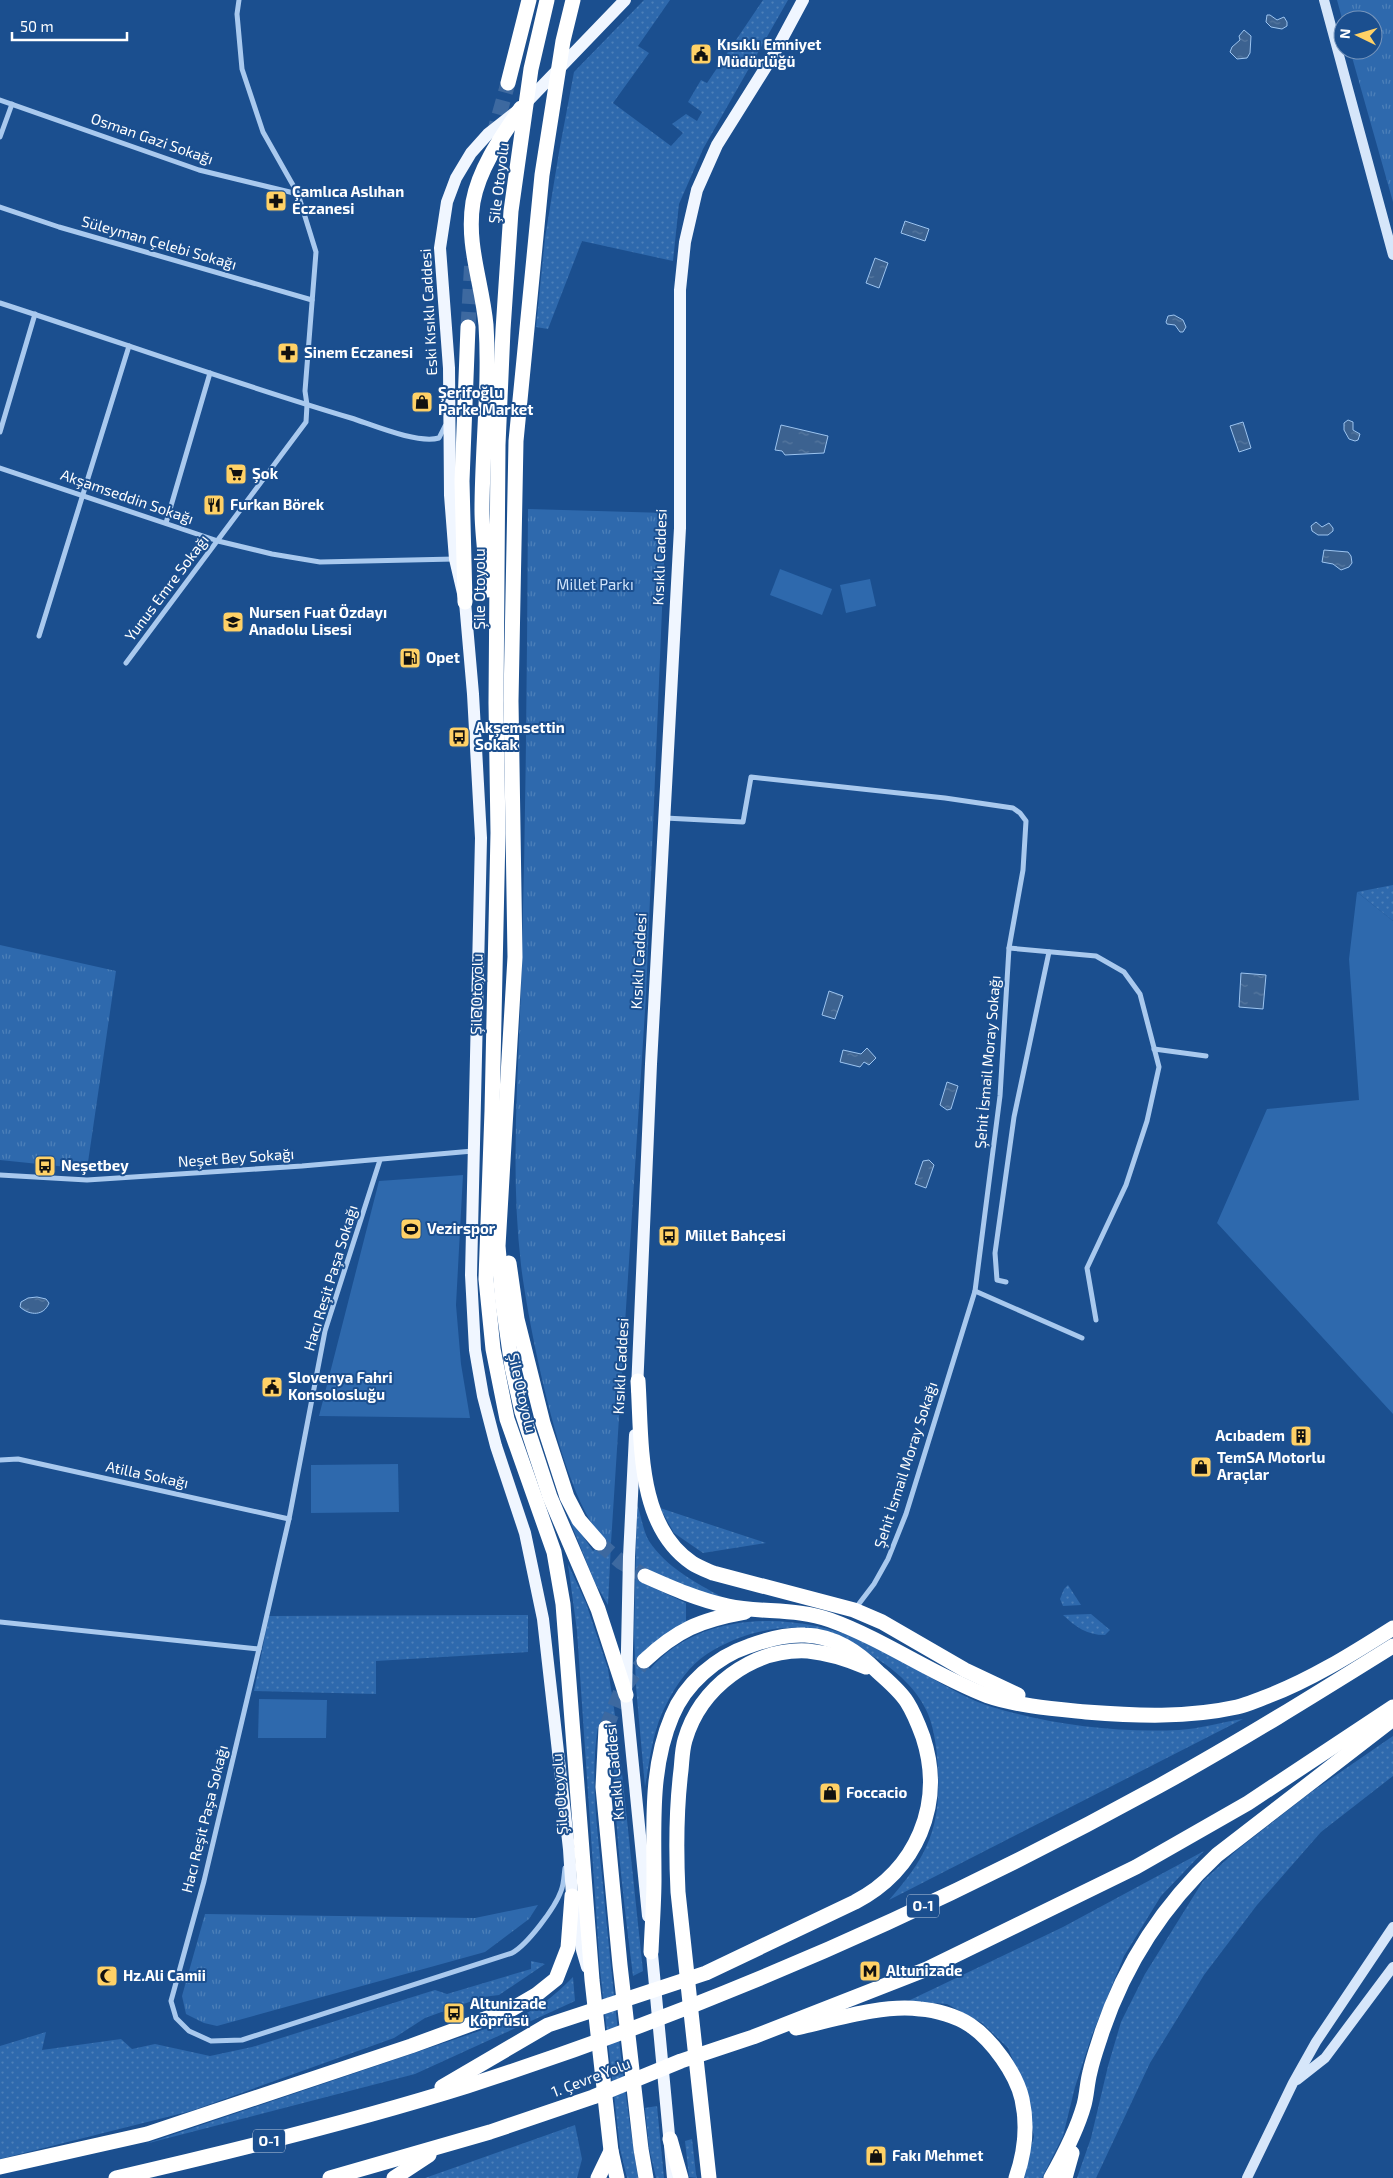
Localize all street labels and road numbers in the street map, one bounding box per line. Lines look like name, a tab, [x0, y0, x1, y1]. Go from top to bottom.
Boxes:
street label: Osman Gazi Sokağı	[89, 109, 216, 167]
street label: Şile Otoyolu	[484, 141, 513, 225]
street label: Süleyman Çelebi Sokağı	[79, 211, 239, 274]
street label: Eski Kısıklı Caddesi	[416, 248, 440, 376]
street label: Akşamseddin Sokağı	[58, 465, 196, 528]
street label: Kısıklı Caddesi	[648, 508, 670, 605]
street label: Yunus Emre Sokağı	[120, 531, 212, 644]
street label: Şile Otoyolu	[470, 548, 489, 630]
street label: Kısıklı Caddesi	[626, 912, 650, 1010]
street label: Şile Otoyolu	[466, 953, 487, 1035]
street label: Şehit İsmail Moray Sokağı	[970, 975, 1005, 1149]
street label: Neşet Bey Sokağı	[177, 1144, 295, 1171]
street label: Hacı Reşit Paşa Sokağı	[299, 1203, 362, 1353]
street label: Kısıklı Caddesi	[608, 1317, 632, 1415]
street label: Şile Otoyolu	[504, 1351, 541, 1435]
street label: Şehit İsmail Moray Sokağı	[870, 1379, 941, 1550]
street label: Atilla Sokağı	[104, 1456, 190, 1492]
street label: Kısıklı Caddesi	[601, 1723, 627, 1821]
street label: Hacı Reşit Paşa Sokağı	[177, 1743, 232, 1895]
street label: Şile Otoyolu	[547, 1753, 572, 1835]
road number: O-1	[907, 1894, 939, 1918]
street label: 1. Çevre Yolu	[549, 2054, 633, 2101]
road number: O-1	[253, 2130, 285, 2152]

